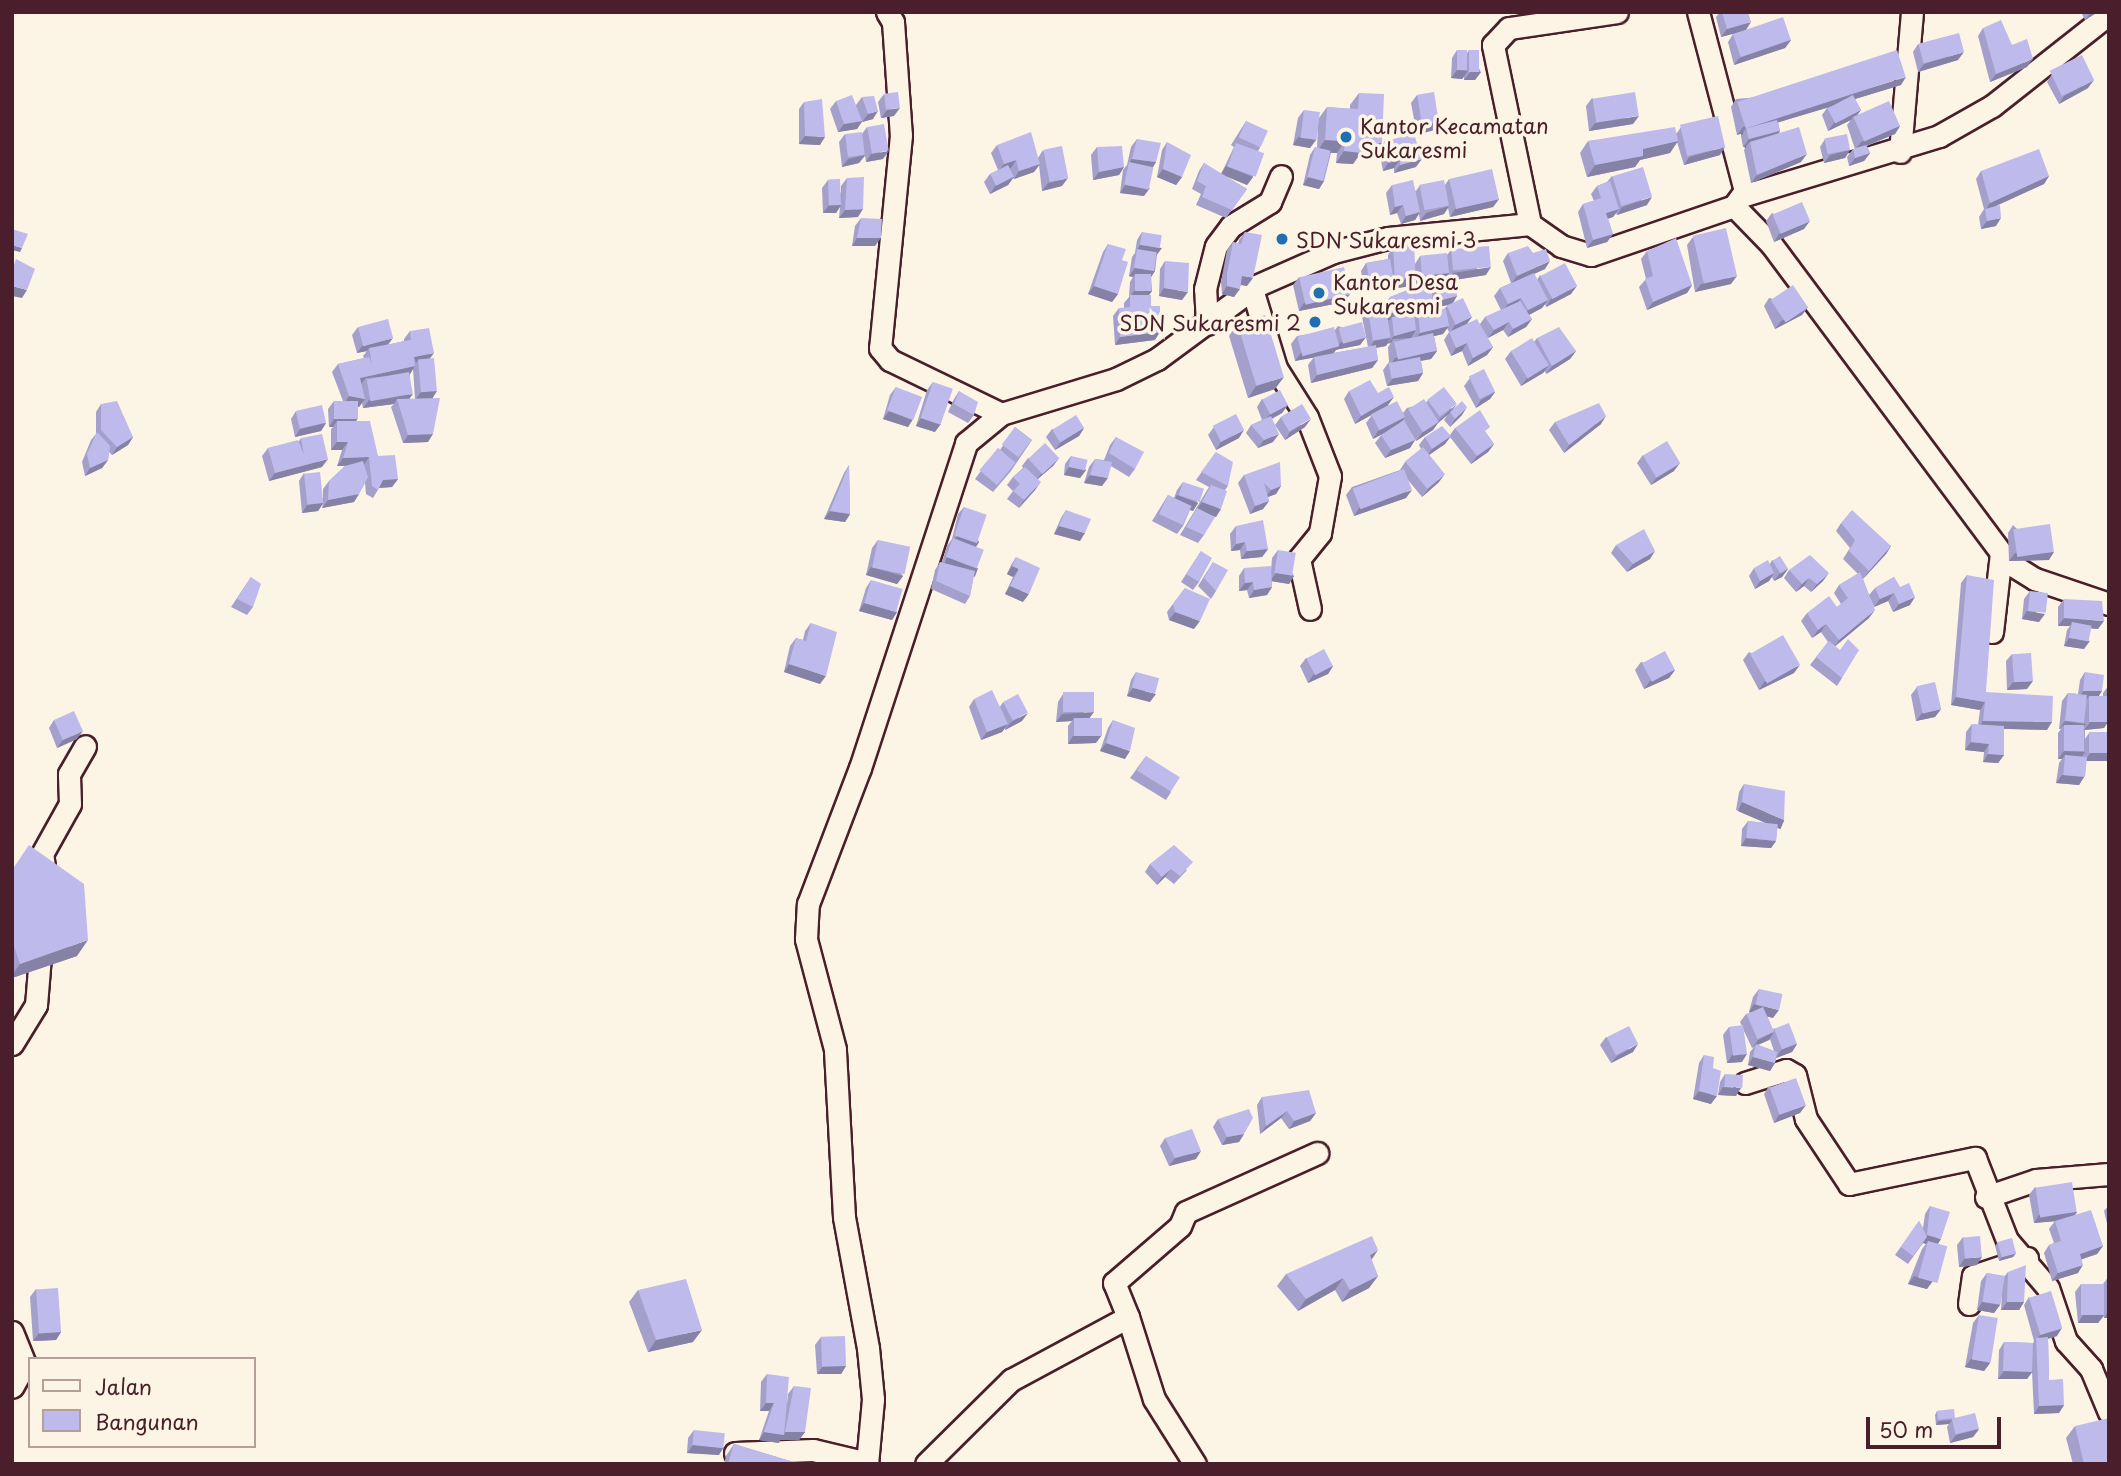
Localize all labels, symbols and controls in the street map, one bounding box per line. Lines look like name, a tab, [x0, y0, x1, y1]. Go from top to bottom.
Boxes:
place label: Kantor Kecamatan Sukaresmi	[1360, 112, 1549, 162]
marker: Kantor Kecamatan Sukaresmi	[1338, 129, 1354, 145]
place label: SDN Sukaresmi 3	[1296, 226, 1478, 252]
marker: SDN Sukaresmi 3	[1274, 231, 1290, 247]
place label: Kantor Desa Sukaresmi	[1333, 268, 1459, 318]
marker: Kantor Desa Sukaresmi	[1311, 285, 1327, 301]
place label: SDN Sukaresmi 2	[1118, 309, 1301, 335]
marker: SDN Sukaresmi 2	[1307, 314, 1323, 330]
legend	[28, 1357, 256, 1448]
text: Jalan	[95, 1370, 152, 1402]
scale bar	[1869, 1402, 2004, 1446]
text: Bangunan	[95, 1405, 199, 1437]
text: 50 m	[1879, 1413, 1933, 1445]

